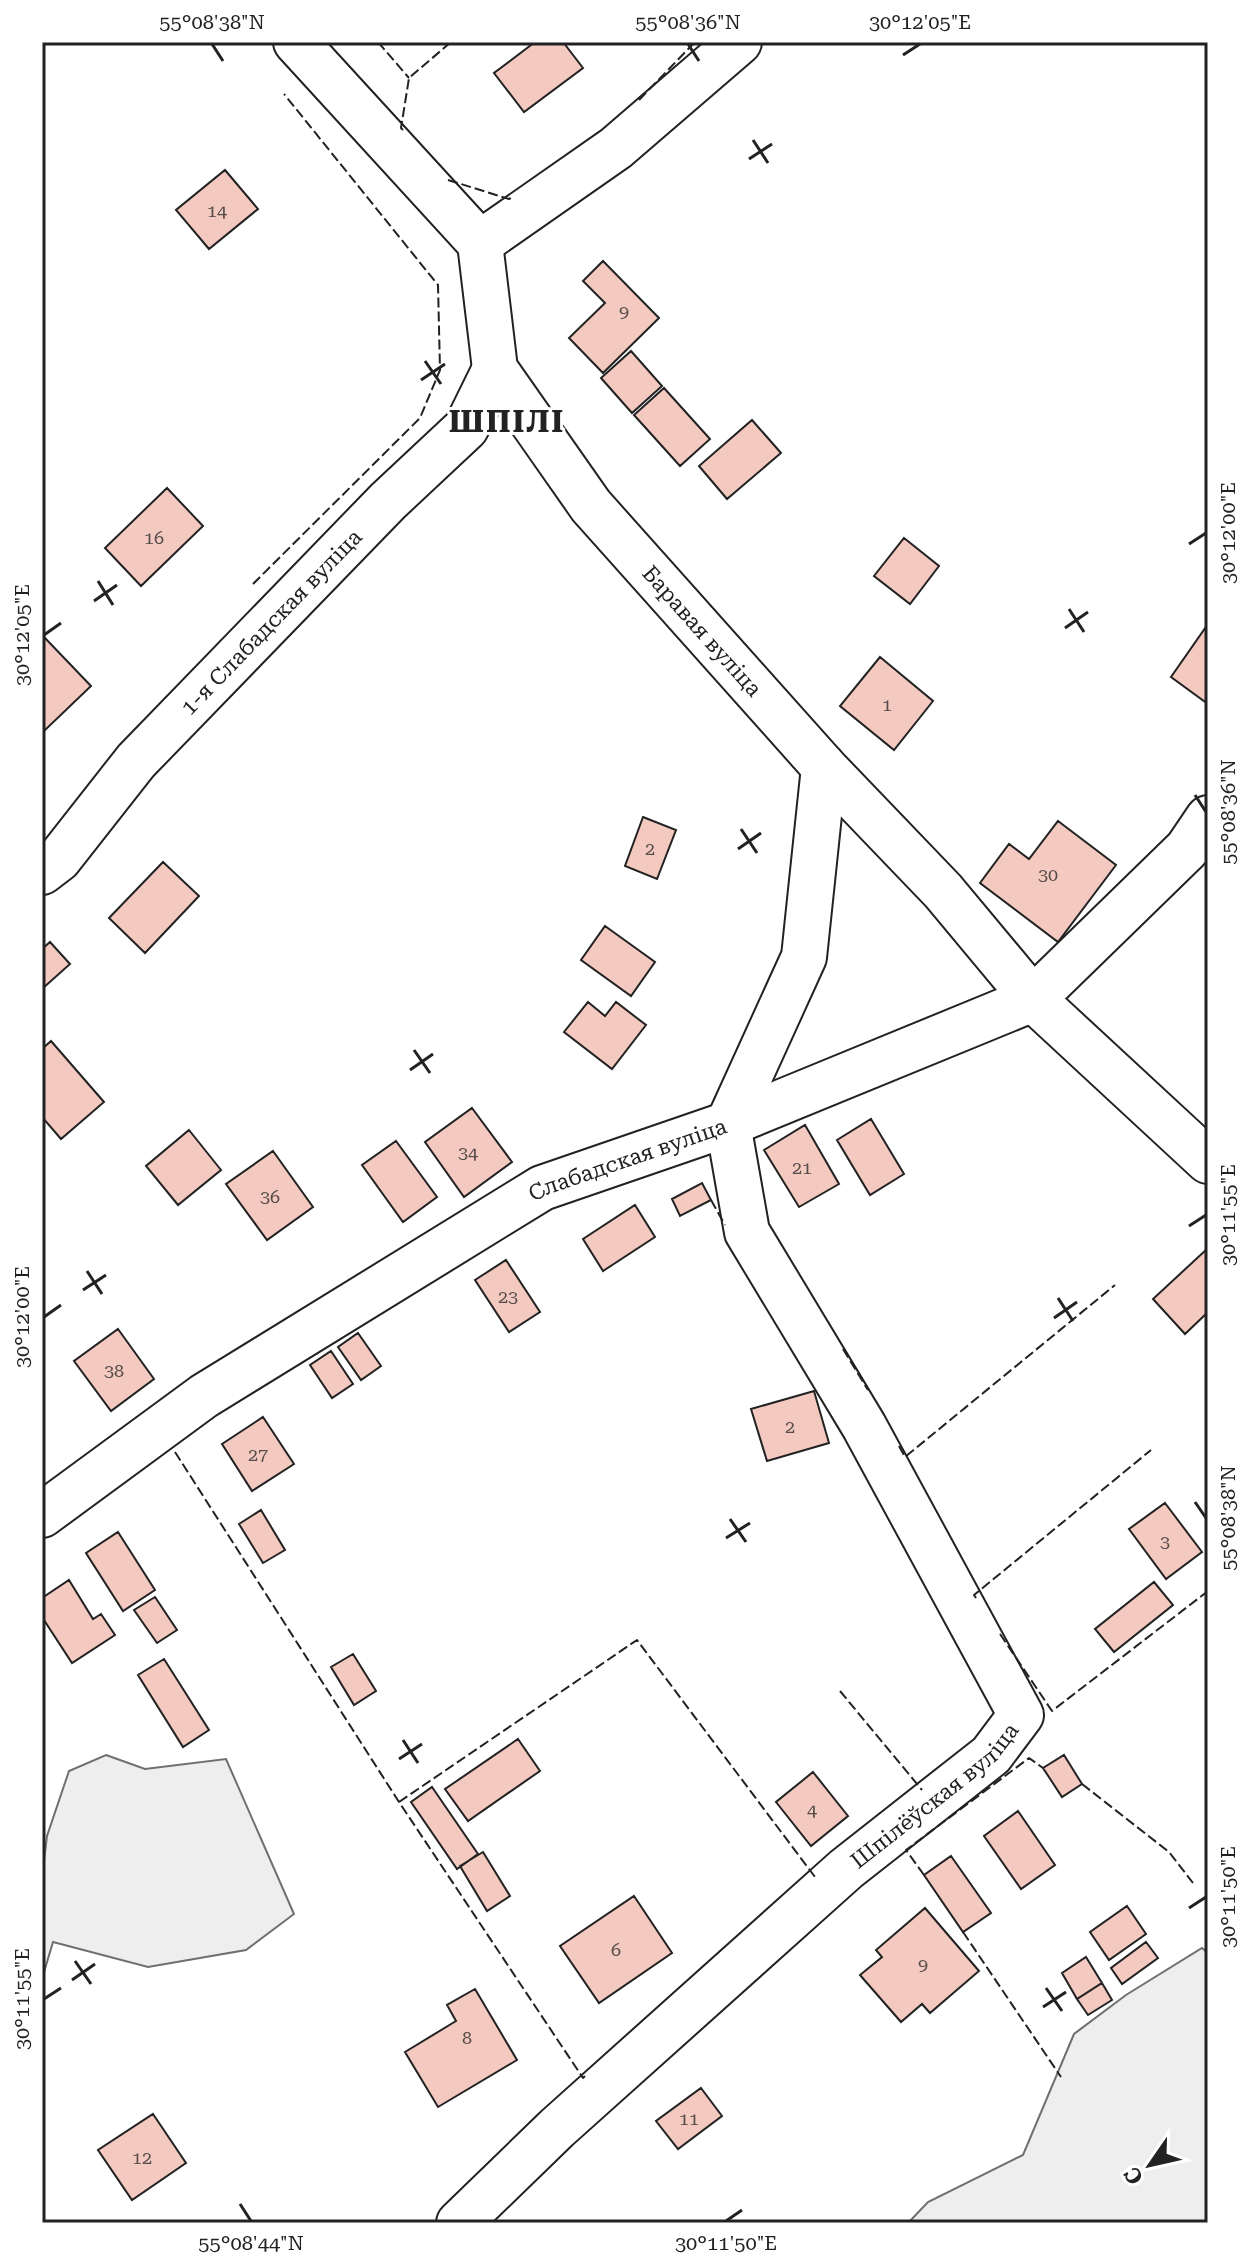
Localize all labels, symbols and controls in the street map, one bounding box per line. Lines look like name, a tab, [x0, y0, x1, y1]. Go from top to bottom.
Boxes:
text: 55°08'38"N	[159, 10, 265, 34]
text: 55°08'36"N	[635, 10, 741, 34]
text: 30°12'05"E	[869, 10, 971, 34]
house number: 14	[207, 200, 227, 221]
house number: 9	[619, 301, 629, 322]
district label: ШПІЛІ	[449, 404, 565, 439]
text: 30°12'00"E	[1216, 482, 1240, 584]
street label: 1-я Слабадская вуліца	[176, 524, 366, 720]
house number: 16	[144, 527, 164, 548]
street label: Баравая вуліца	[638, 560, 767, 701]
text: 30°12'05"E	[10, 584, 34, 686]
house number: 1	[882, 694, 892, 715]
text: 55°08'36"N	[1216, 759, 1240, 865]
house number: 2	[645, 838, 655, 859]
house number: 30	[1038, 864, 1058, 885]
street label: Слабадская вуліца	[524, 1113, 730, 1206]
house number: 34	[458, 1142, 478, 1163]
house number: 21	[792, 1157, 812, 1178]
text: 30°11'55"E	[1216, 1164, 1240, 1266]
house number: 36	[260, 1186, 280, 1207]
text: 30°12'00"E	[10, 1266, 34, 1368]
house number: 23	[498, 1286, 518, 1307]
house number: 38	[104, 1360, 124, 1381]
house number: 2	[785, 1416, 795, 1437]
house number: 27	[248, 1444, 268, 1465]
text: 55°08'38"N	[1216, 1465, 1240, 1571]
house number: 3	[1160, 1531, 1170, 1552]
street label: Шпілёўская вуліца	[846, 1718, 1023, 1873]
house number: 4	[807, 1799, 817, 1820]
text: 30°11'50"E	[1216, 1846, 1240, 1948]
house number: 6	[611, 1939, 621, 1960]
text: 30°11'55"E	[10, 1948, 34, 2050]
house number: 9	[918, 1954, 928, 1975]
house number: 8	[462, 2027, 472, 2048]
house number: 11	[679, 2108, 699, 2129]
north arrow	[1110, 2125, 1190, 2205]
house number: 12	[132, 2147, 152, 2168]
text: С	[1119, 2163, 1149, 2189]
text: 55°08'44"N	[198, 2231, 304, 2255]
text: 30°11'50"E	[675, 2231, 777, 2255]

